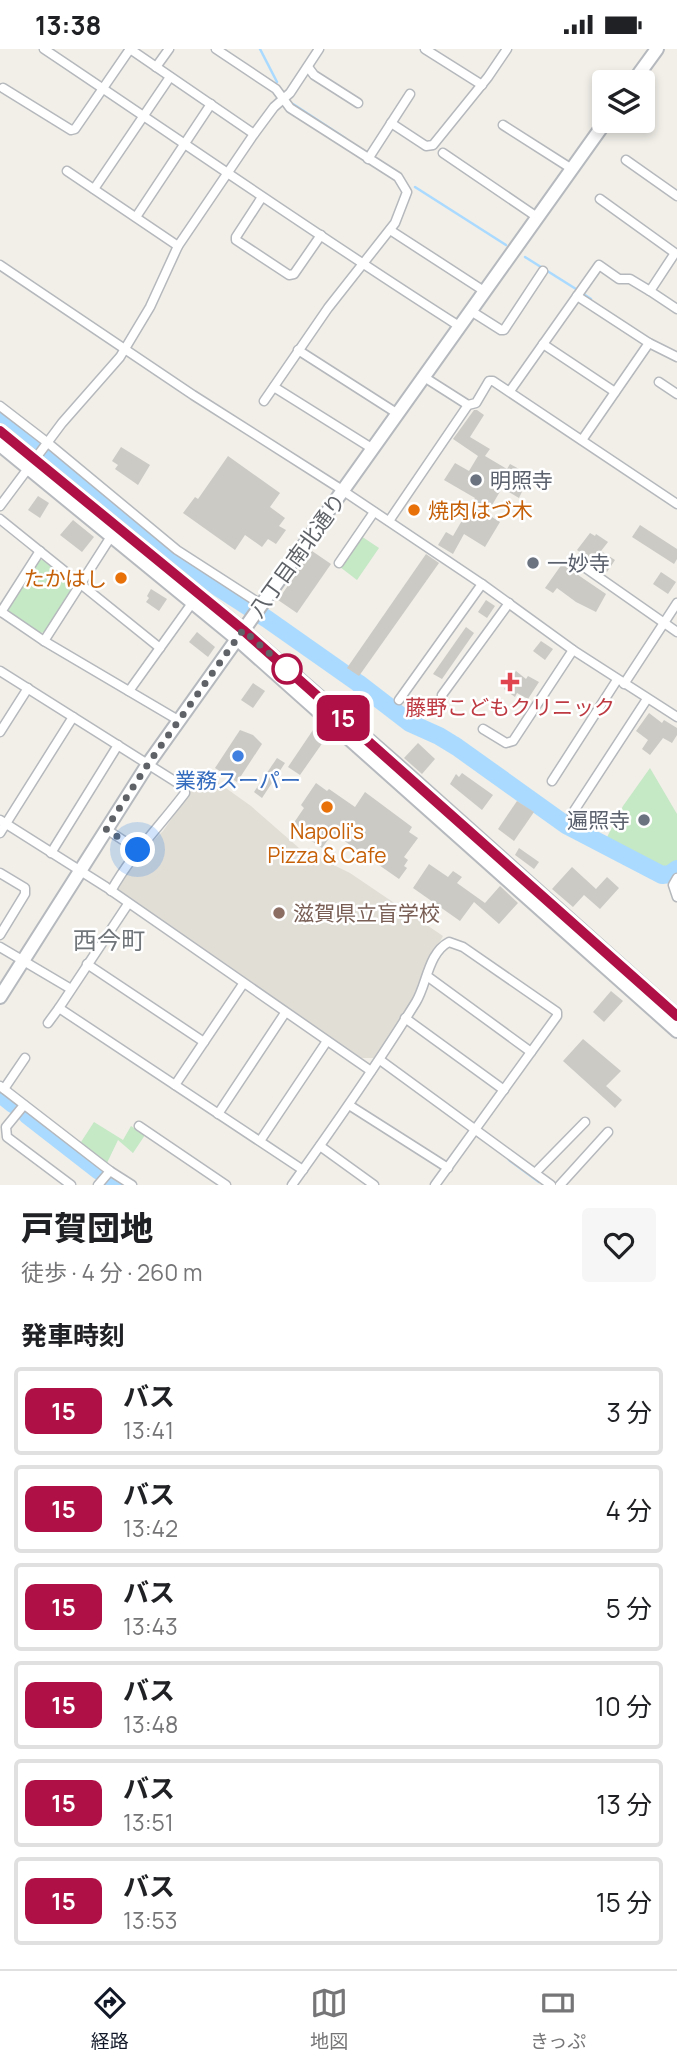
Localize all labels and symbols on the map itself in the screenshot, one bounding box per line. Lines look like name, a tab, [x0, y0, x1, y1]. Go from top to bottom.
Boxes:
place label: 明照寺	[490, 466, 553, 494]
marker: 明照寺	[468, 472, 484, 488]
street label: 八丁目南北通り	[242, 487, 352, 623]
place label: 焼肉はづ木	[428, 496, 533, 524]
marker: 焼肉はづ木	[406, 502, 422, 518]
place label: 一妙寺	[547, 549, 610, 577]
marker: 一妙寺	[525, 555, 541, 571]
place label: たかはし	[24, 564, 107, 592]
marker: たかはし	[113, 570, 129, 586]
unlabelled marker	[272, 654, 302, 684]
marker: 藤野こどもクリニック	[500, 672, 520, 692]
place label: 藤野こどもクリニック	[405, 693, 615, 721]
line badge: 15	[312, 695, 374, 741]
marker: 業務スーパー	[230, 748, 246, 764]
place label: 業務スーパー	[175, 766, 301, 794]
marker: Napoli's Pizza & Cafe	[319, 799, 335, 815]
place label: 遍照寺	[567, 806, 630, 834]
marker: 遍照寺	[636, 812, 652, 828]
place label: Napoli's Pizza & Cafe	[268, 817, 386, 869]
your location	[120, 832, 155, 867]
place label: 滋賀県立盲学校	[293, 899, 440, 927]
marker: 滋賀県立盲学校	[271, 905, 287, 921]
district label: 西今町	[73, 923, 145, 956]

